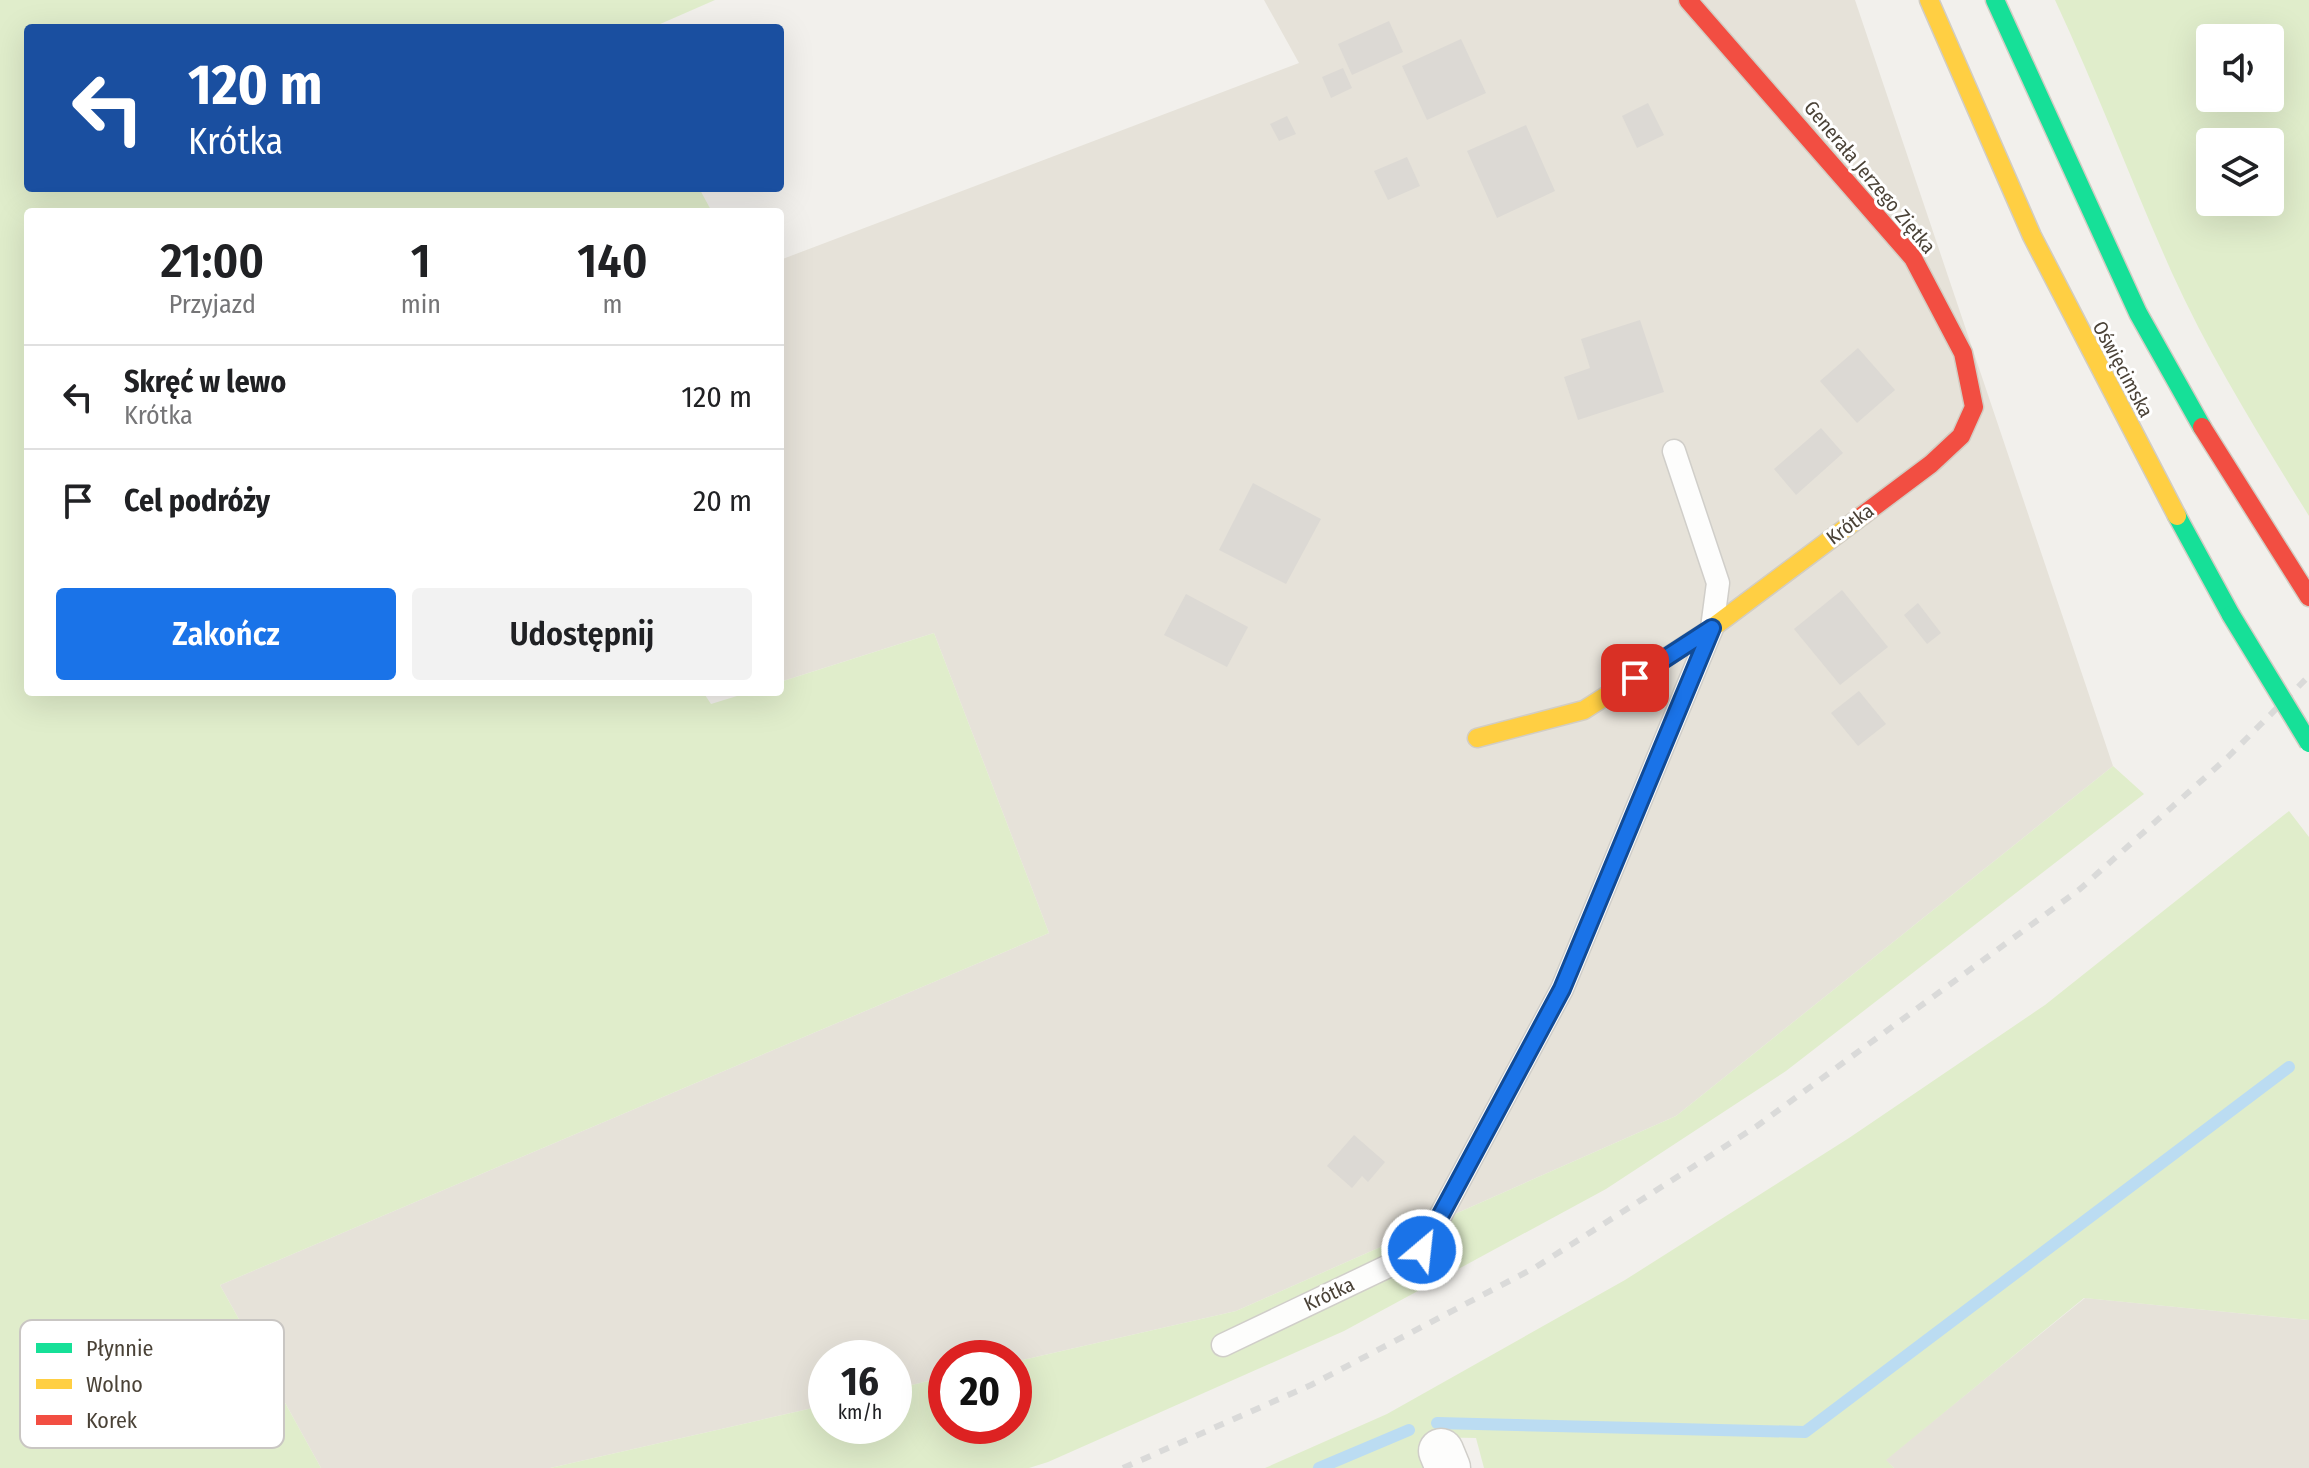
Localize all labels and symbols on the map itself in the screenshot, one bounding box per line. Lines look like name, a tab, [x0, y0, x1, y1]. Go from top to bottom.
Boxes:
street label: Generała Jerzego Ziętka	[1799, 96, 1941, 258]
street label: Oświęcimska	[2088, 317, 2158, 421]
street label: Krótka	[1822, 499, 1878, 549]
pin	[1601, 644, 1669, 712]
position arrow	[1380, 1208, 1464, 1292]
street label: Krótka	[1300, 1272, 1358, 1316]
legend	[20, 1320, 284, 1448]
text: Płynnie	[86, 1335, 153, 1362]
speed limit sign: 20	[928, 1340, 1032, 1444]
text: Wolno	[86, 1371, 143, 1398]
text: Korek	[86, 1407, 138, 1434]

